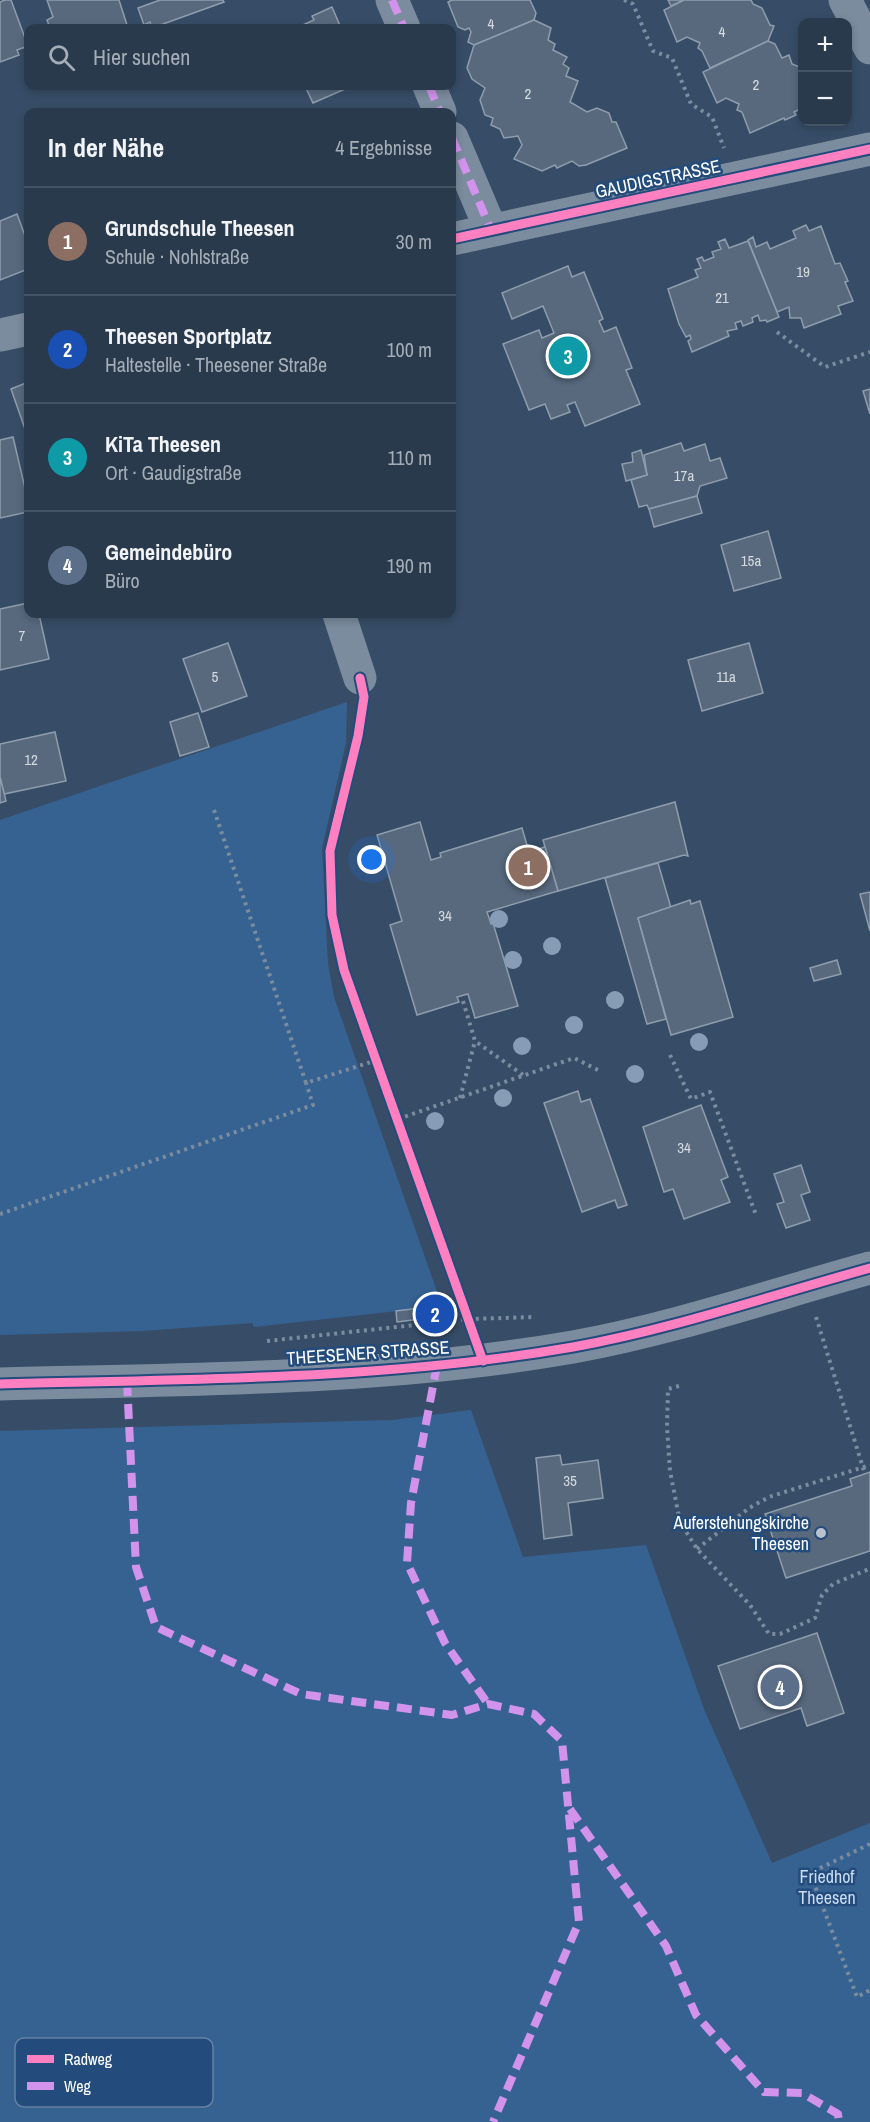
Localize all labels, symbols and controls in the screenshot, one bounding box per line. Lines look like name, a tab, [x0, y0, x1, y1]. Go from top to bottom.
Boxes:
house number: 4	[488, 13, 495, 34]
map controls	[798, 18, 852, 126]
button: +	[798, 18, 852, 72]
house number: 4	[719, 21, 726, 42]
search box	[24, 24, 456, 90]
icon: search	[45, 41, 78, 74]
text: Hier suchen	[93, 42, 190, 72]
button: −	[798, 72, 852, 126]
house number: 2	[753, 74, 760, 95]
house number: 2	[525, 83, 532, 104]
text: In der Nähe	[48, 130, 164, 165]
text: 4 Ergebnisse	[335, 134, 432, 161]
street label: GAUDIGSTRASSE	[593, 153, 723, 204]
text: Grundschule Theesen	[105, 213, 295, 243]
text: 1	[63, 228, 72, 255]
text: 30 m	[396, 228, 432, 255]
text: Schule · Nohlstraße	[105, 243, 249, 270]
house number: 19	[796, 261, 810, 282]
house number: 21	[715, 287, 729, 308]
text: Theesen Sportplatz	[105, 321, 271, 351]
pin: 3	[548, 334, 588, 378]
text: 2	[63, 336, 72, 363]
text: 100 m	[386, 336, 432, 363]
text: Haltestelle · Theesener Straße	[105, 351, 327, 378]
text: KiTa Theesen	[105, 429, 221, 459]
text: 3	[63, 444, 72, 471]
text: 110 m	[388, 444, 432, 471]
text: Ort · Gaudigstraße	[105, 459, 242, 486]
house number: 17a	[674, 465, 694, 486]
text: Gemeindebüro	[105, 537, 232, 567]
house number: 15a	[741, 550, 761, 571]
text: 4	[63, 552, 72, 579]
text: 190 m	[386, 552, 432, 579]
text: Büro	[105, 567, 140, 594]
house number: 7	[19, 625, 26, 646]
house number: 5	[212, 666, 219, 687]
house number: 11a	[716, 666, 736, 687]
house number: 12	[24, 749, 38, 770]
pin: 1	[508, 844, 548, 890]
your location	[357, 845, 386, 874]
house number: 34	[438, 905, 452, 926]
house number: 34	[677, 1137, 691, 1158]
pin: 2	[416, 1292, 454, 1336]
street label: THEESENER STRASSE	[286, 1334, 450, 1371]
house number: 35	[563, 1470, 577, 1491]
place label: Auferstehungskirche Theesen	[673, 1510, 809, 1556]
marker: Auferstehungskirche Theesen	[814, 1526, 828, 1540]
pin: 4	[760, 1664, 800, 1710]
park label: Friedhof Theesen	[798, 1864, 856, 1910]
legend	[15, 2038, 213, 2107]
text: Radweg	[64, 2048, 113, 2070]
text: Weg	[64, 2075, 91, 2097]

